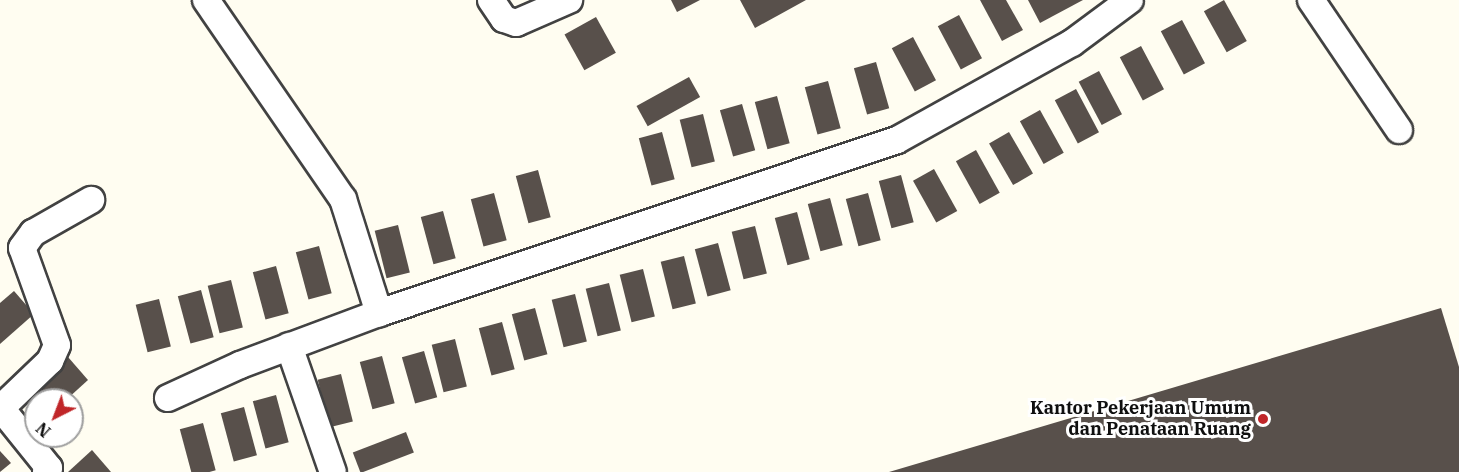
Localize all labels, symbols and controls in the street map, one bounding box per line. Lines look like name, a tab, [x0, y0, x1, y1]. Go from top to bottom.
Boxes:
north arrow	[24, 388, 84, 448]
place label: Kantor Pekerjaan Umum dan Penataan Ruang	[1030, 398, 1251, 440]
marker: Kantor Pekerjaan Umum dan Penataan Ruang	[1256, 412, 1270, 426]
text: N	[32, 418, 55, 442]

